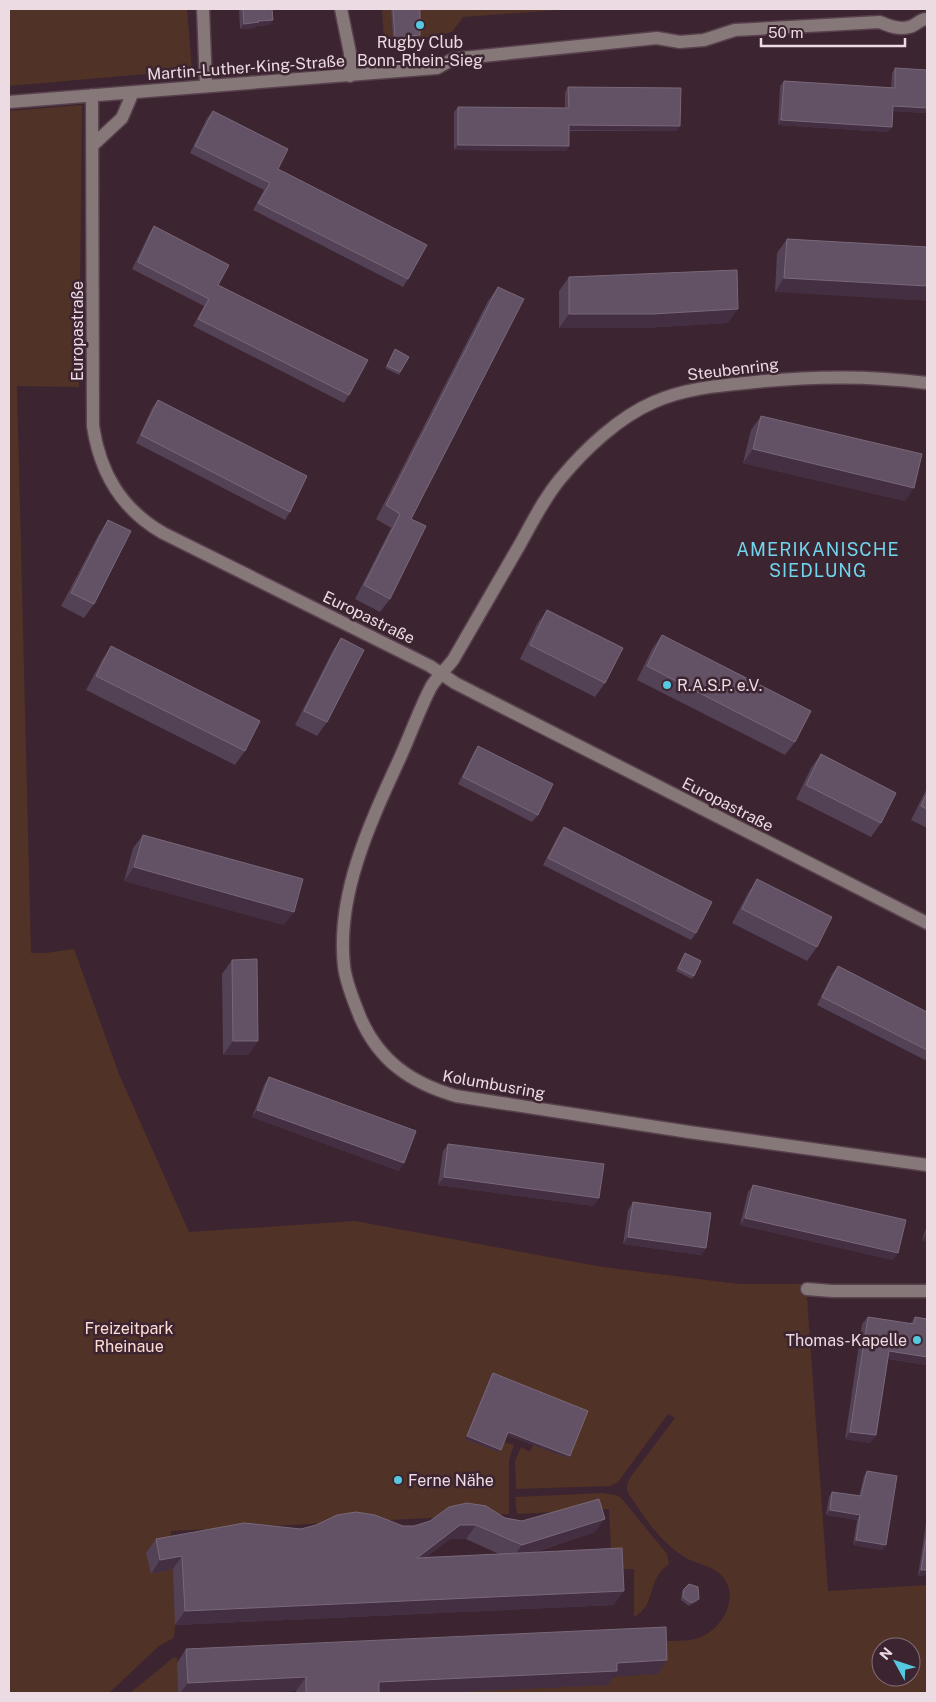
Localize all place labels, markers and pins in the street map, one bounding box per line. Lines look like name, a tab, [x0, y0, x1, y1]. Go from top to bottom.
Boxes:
marker: Rugby Club Bonn-Rhein-Sieg	[414, 19, 426, 31]
place label: Rugby Club Bonn-Rhein-Sieg	[357, 33, 483, 70]
place label: R.A.S.P. e.V.	[677, 676, 762, 695]
marker: R.A.S.P. e.V.	[661, 679, 673, 691]
place label: Thomas-Kapelle	[786, 1331, 907, 1350]
marker: Thomas-Kapelle	[911, 1334, 923, 1346]
place label: Ferne Nähe	[408, 1471, 494, 1490]
marker: Ferne Nähe	[392, 1474, 404, 1486]

